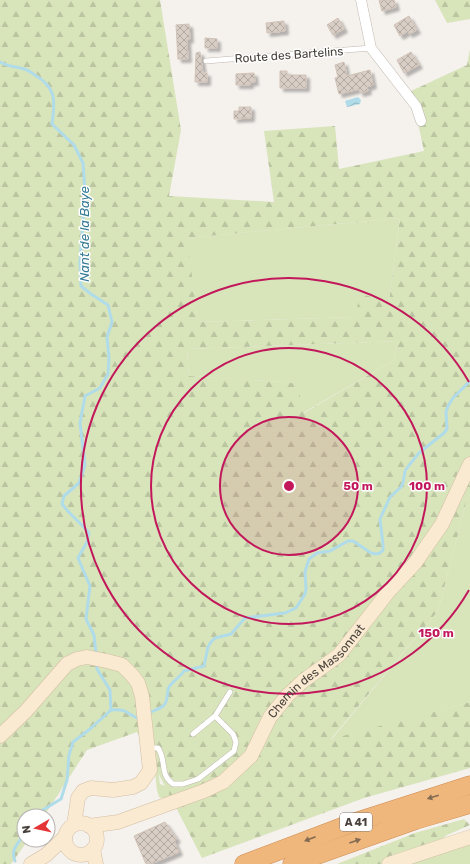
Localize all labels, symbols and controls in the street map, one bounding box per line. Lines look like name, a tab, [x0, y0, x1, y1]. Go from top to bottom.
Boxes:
street label: Route des Bartelins	[234, 44, 344, 66]
water label: Nant de la Baye	[77, 186, 92, 282]
centre of rings	[282, 479, 296, 493]
text: 50 m	[343, 479, 373, 493]
text: 100 m	[409, 479, 445, 493]
street label: Chemin des Massonnat	[265, 621, 368, 721]
text: 150 m	[418, 626, 454, 640]
one-way arrow	[426, 794, 438, 800]
north arrow	[16, 808, 56, 848]
road number: A 41	[340, 813, 372, 831]
text: N	[20, 824, 34, 834]
one-way arrow	[303, 836, 315, 842]
one-way arrow	[350, 838, 362, 844]

